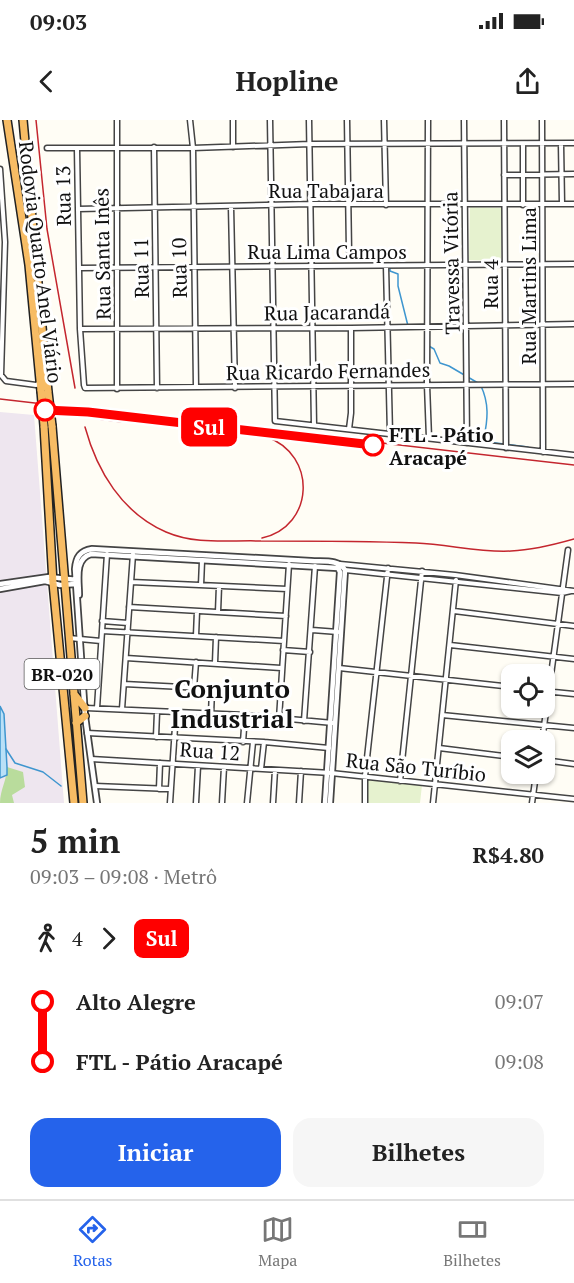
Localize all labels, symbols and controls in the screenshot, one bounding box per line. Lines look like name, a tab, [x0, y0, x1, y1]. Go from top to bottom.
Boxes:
text: 09:03	[30, 7, 87, 36]
text: Hopline	[235, 63, 339, 99]
icon: back	[30, 65, 63, 98]
icon: share	[511, 65, 544, 98]
street label: Rodovia Quarto Anel Viário	[13, 139, 69, 385]
street label: Rua 13	[49, 166, 77, 226]
street label: Rua Tabajara	[268, 177, 384, 204]
street label: Rua Santa Inês	[87, 188, 117, 320]
street label: Travessa Vitória	[436, 191, 466, 335]
street label: Rua Martins Lima	[515, 207, 542, 365]
street label: Rua 11	[127, 238, 155, 298]
street label: Rua 10	[165, 238, 193, 298]
street label: Rua Lima Campos	[247, 238, 407, 265]
street label: Rua 4	[477, 259, 504, 309]
street label: Rua Jacarandá	[264, 297, 390, 327]
street label: Rua Ricardo Fernandes	[226, 356, 430, 386]
unlabelled marker	[34, 399, 56, 421]
line badge: Sul	[174, 408, 244, 446]
text: Sul	[193, 413, 225, 441]
place label: FTL - Pátio Aracapé	[389, 421, 494, 471]
marker: FTL - Pátio Aracapé	[362, 434, 384, 456]
road number: BR-020	[25, 659, 100, 689]
map controls	[501, 664, 555, 784]
button: locate	[501, 664, 555, 718]
district label: Conjunto Industrial	[170, 671, 294, 735]
button: layers	[501, 730, 555, 784]
street label: Rua 12	[179, 735, 241, 767]
street label: Rua São Turíbio	[345, 746, 487, 788]
text: 5 min	[30, 819, 120, 862]
text: R$4.80	[472, 840, 544, 869]
text: 09:03 – 09:08 · Metrô	[30, 863, 217, 890]
icon: walk	[30, 922, 63, 955]
icon: forward	[92, 922, 125, 955]
text: Sul	[146, 924, 177, 952]
text: 4	[72, 925, 83, 952]
text: Alto Alegre	[76, 987, 196, 1016]
text: 09:07	[495, 988, 544, 1015]
text: FTL - Pátio Aracapé	[76, 1047, 283, 1076]
text: 09:08	[495, 1048, 544, 1075]
button: Iniciar	[30, 1118, 281, 1187]
button: Bilhetes	[293, 1118, 544, 1187]
tab: Rotas	[73, 1213, 112, 1271]
tab: Mapa	[258, 1213, 297, 1271]
tab: Bilhetes	[443, 1213, 501, 1271]

